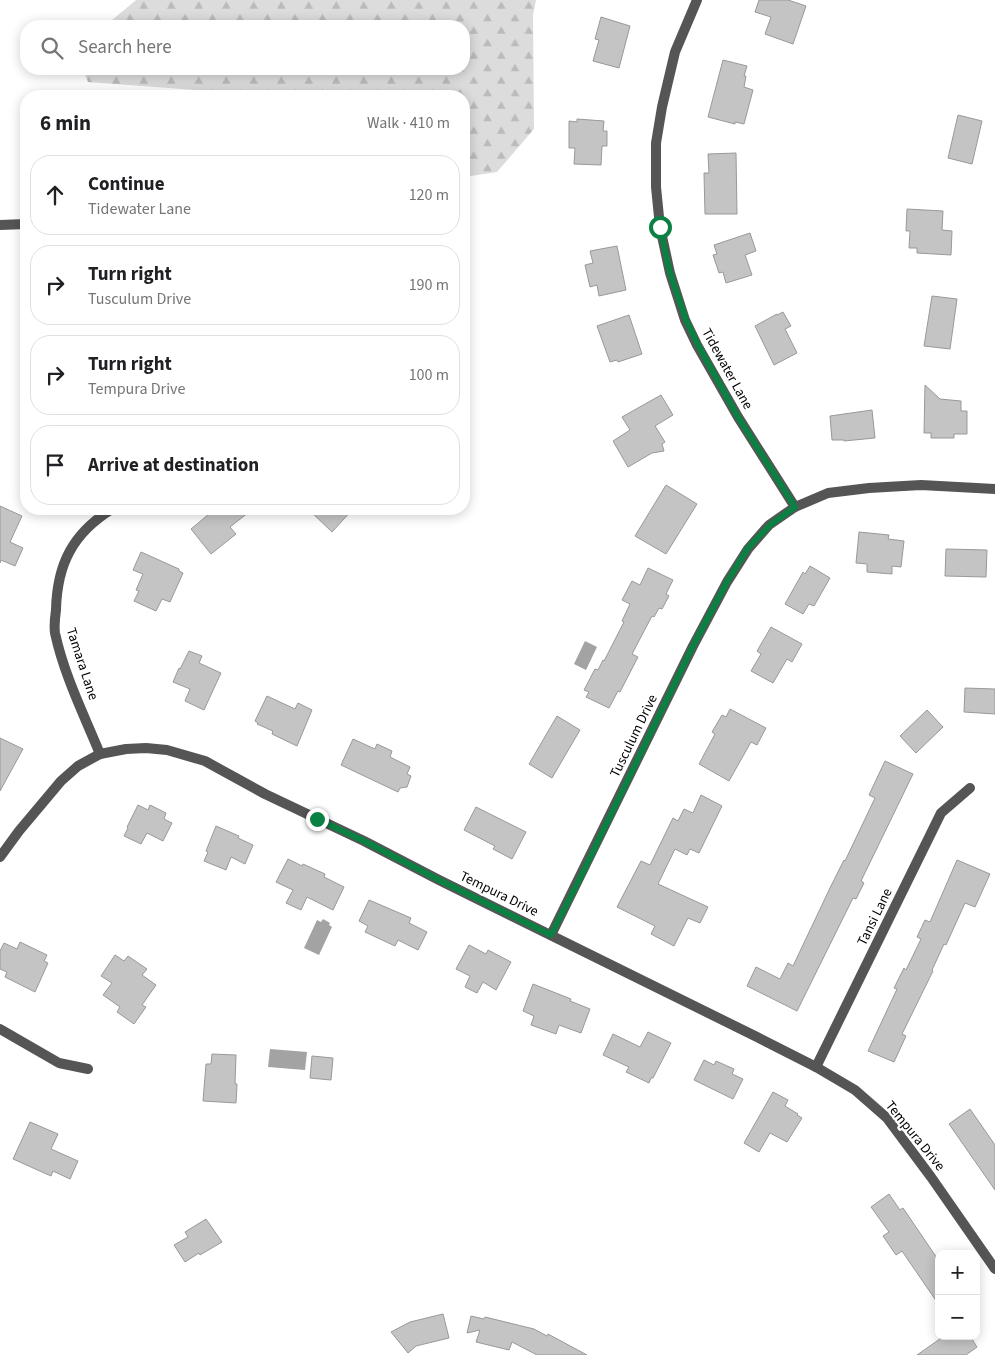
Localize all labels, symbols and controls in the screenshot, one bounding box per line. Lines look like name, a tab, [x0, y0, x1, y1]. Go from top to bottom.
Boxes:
search box	[20, 20, 470, 75]
icon: search	[38, 34, 66, 62]
text: Search here	[78, 34, 172, 61]
text: 6 min	[40, 108, 91, 138]
text: Walk · 410 m	[367, 112, 450, 134]
text: Continue	[88, 171, 165, 198]
icon: ahead	[41, 181, 69, 209]
text: 120 m	[409, 184, 449, 206]
text: Tidewater Lane	[88, 198, 191, 220]
route start	[649, 216, 672, 239]
text: Turn right	[88, 261, 172, 288]
icon: right	[41, 271, 69, 299]
text: 190 m	[409, 274, 449, 296]
text: Tusculum Drive	[88, 288, 191, 310]
street label: Tidewater Lane	[696, 325, 758, 413]
text: Turn right	[88, 351, 172, 378]
icon: right	[41, 361, 69, 389]
text: 100 m	[409, 364, 449, 386]
text: Tempura Drive	[88, 378, 185, 400]
icon: arrive	[41, 451, 69, 479]
text: Arrive at destination	[88, 452, 259, 479]
street label: Tamara Lane	[61, 625, 103, 703]
street label: Tusculum Drive	[605, 691, 663, 781]
route end	[306, 808, 329, 831]
street label: Tempura Drive	[456, 866, 542, 922]
street label: Tansi Lane	[852, 885, 898, 949]
street label: Tempura Drive	[880, 1097, 950, 1175]
map controls	[935, 1250, 980, 1340]
button: +	[935, 1250, 980, 1295]
button: −	[935, 1295, 980, 1340]

